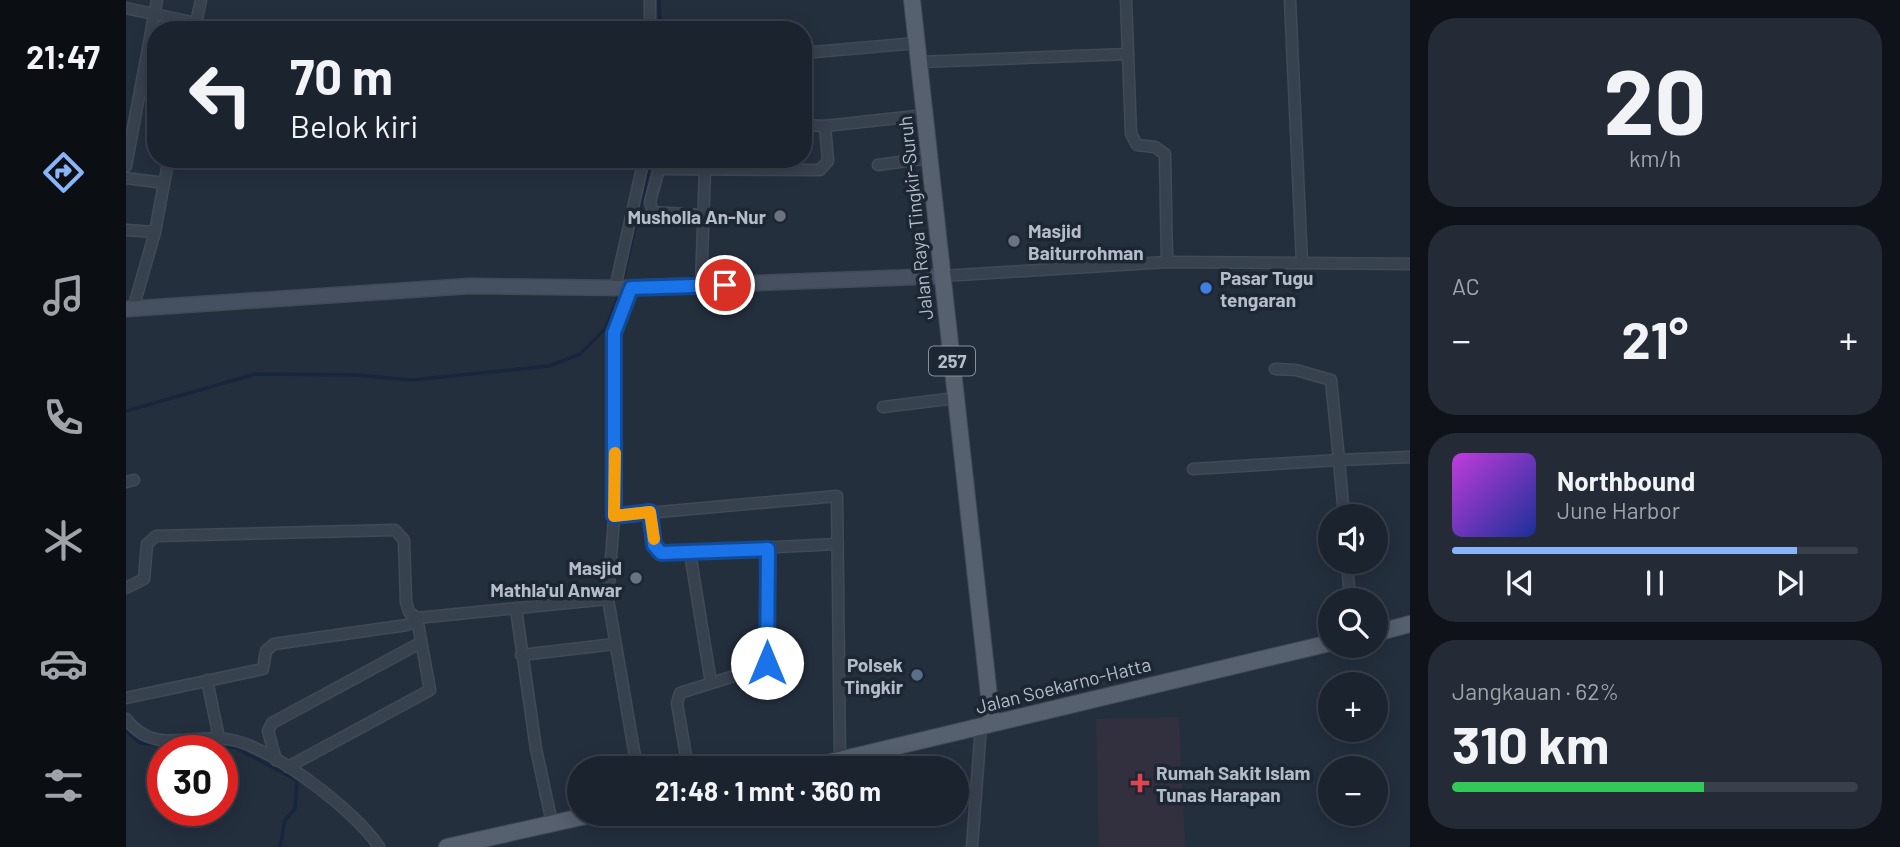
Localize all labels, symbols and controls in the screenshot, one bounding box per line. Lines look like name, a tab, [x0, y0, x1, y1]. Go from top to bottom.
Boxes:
text: 21:47	[26, 37, 100, 75]
text: 20	[1604, 44, 1706, 153]
text: 70 m	[290, 46, 393, 105]
icon: left	[175, 49, 266, 140]
text: Belok kiri	[290, 106, 418, 144]
street label: Jalan Raya Tingkir-Suruh	[893, 115, 937, 321]
text: km/h	[1629, 144, 1681, 172]
icon: directions	[39, 148, 88, 197]
place label: Musholla An-Nur	[627, 205, 767, 228]
marker: Musholla An-Nur	[772, 208, 788, 224]
place label: Masjid Baiturrohman	[1028, 219, 1144, 264]
marker: Masjid Baiturrohman	[1006, 233, 1022, 249]
pin	[695, 255, 755, 315]
icon: arrive	[706, 266, 744, 304]
place label: Pasar Tugu tengaran	[1220, 266, 1313, 311]
icon: music	[39, 271, 88, 320]
text: AC	[1452, 272, 1480, 300]
marker: Pasar Tugu tengaran	[1198, 280, 1214, 296]
text: 21°	[1622, 307, 1688, 369]
text: −	[1452, 316, 1471, 362]
text: +	[1839, 316, 1858, 362]
road number: 257	[929, 346, 975, 376]
icon: phone	[39, 393, 88, 442]
text: Northbound	[1557, 465, 1695, 496]
text: June Harbor	[1557, 496, 1680, 524]
map controls	[1318, 504, 1388, 826]
button: sound	[1318, 504, 1388, 574]
icon: climate	[39, 516, 88, 565]
place label: Masjid Mathla'ul Anwar	[490, 556, 623, 601]
icon: previous	[1501, 564, 1539, 602]
icon: pause	[1636, 564, 1674, 602]
icon: next	[1771, 564, 1809, 602]
marker: Masjid Mathla'ul Anwar	[628, 570, 644, 586]
button: search	[1318, 588, 1388, 658]
position arrow	[730, 626, 804, 700]
icon: car	[39, 639, 88, 688]
street label: Jalan Soekarno-Hatta	[973, 652, 1153, 718]
place label: Polsek Tingkir	[844, 653, 904, 698]
marker: Polsek Tingkir	[909, 667, 925, 683]
button: +	[1318, 672, 1388, 742]
text: Jangkauan · 62%	[1452, 677, 1619, 705]
text: 310 km	[1452, 712, 1610, 774]
speed limit sign: 30	[147, 735, 238, 826]
button: −	[1318, 756, 1388, 826]
icon: filters	[39, 761, 88, 810]
place label: Rumah Sakit Islam Tunas Harapan	[1156, 761, 1310, 806]
marker: Rumah Sakit Islam Tunas Harapan	[1130, 773, 1150, 793]
text: 21:48 · 1 mnt · 360 m	[655, 775, 881, 806]

